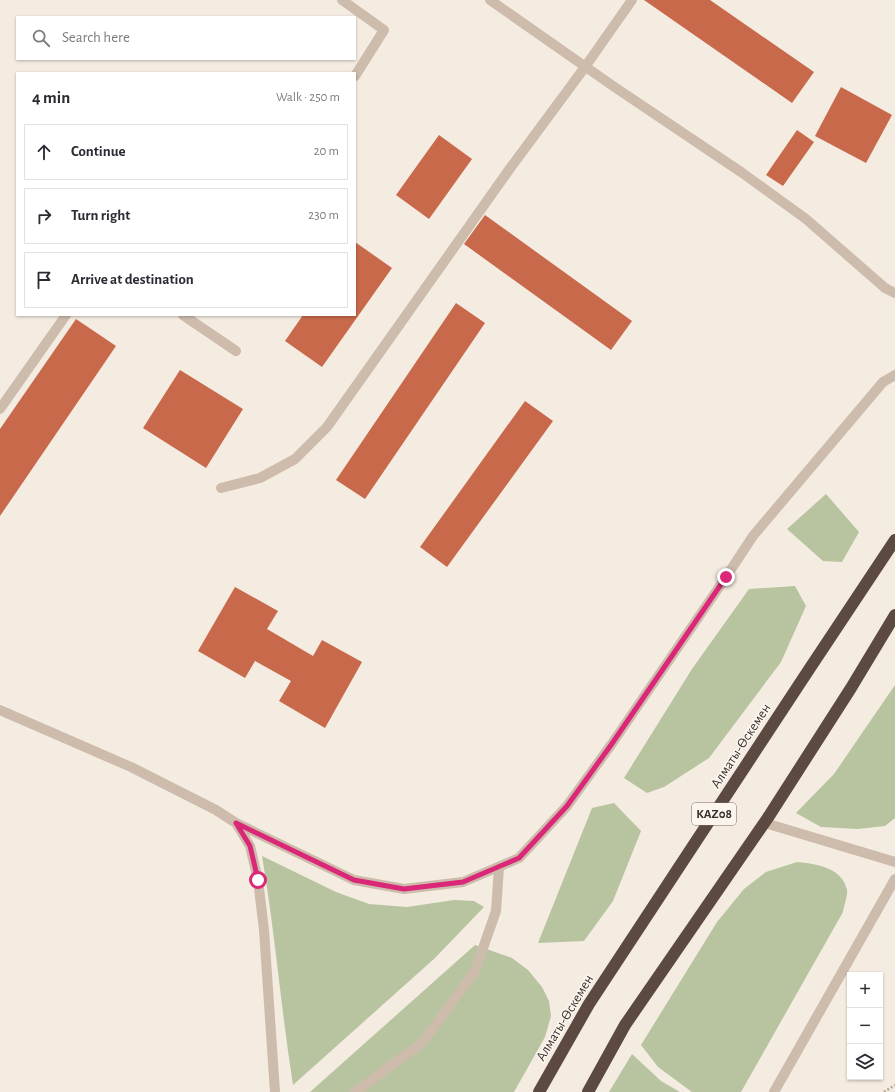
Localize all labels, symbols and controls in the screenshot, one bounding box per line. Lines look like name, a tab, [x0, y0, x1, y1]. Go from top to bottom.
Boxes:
search box	[16, 16, 356, 60]
icon: search	[30, 27, 52, 49]
text: Search here	[62, 30, 130, 45]
text: 4 min	[32, 89, 70, 106]
text: Walk · 250 m	[276, 91, 340, 104]
icon: ahead	[33, 141, 55, 163]
text: Continue	[71, 144, 126, 159]
text: 20 m	[314, 145, 339, 158]
icon: right	[33, 205, 55, 227]
text: Turn right	[71, 208, 130, 223]
text: 230 m	[308, 209, 339, 222]
icon: arrive	[33, 269, 55, 291]
text: Arrive at destination	[71, 272, 194, 287]
route end	[717, 568, 735, 586]
street label: Алматы-Өскемен	[709, 701, 773, 791]
road number: KAZ08	[692, 803, 736, 825]
route start	[249, 871, 267, 889]
map controls	[847, 972, 883, 1080]
button: +	[847, 972, 883, 1008]
street label: Алматы-Өскемен	[534, 973, 596, 1063]
button: −	[847, 1008, 883, 1044]
button: layers	[847, 1044, 883, 1080]

